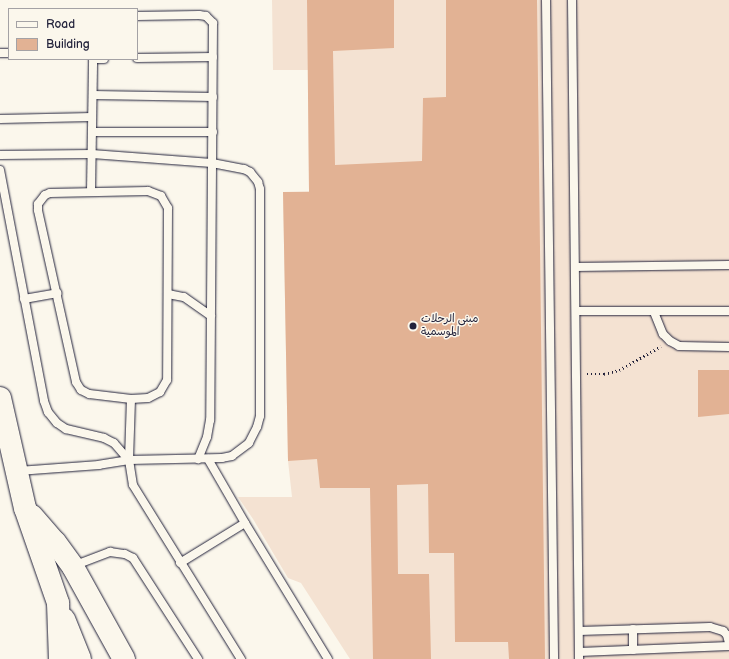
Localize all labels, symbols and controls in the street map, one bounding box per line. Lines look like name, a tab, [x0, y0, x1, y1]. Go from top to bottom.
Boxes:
legend	[8, 8, 138, 60]
text: Road	[46, 17, 75, 32]
text: Building	[46, 37, 90, 52]
place label: مبنى الرحلات الموسمية	[421, 313, 478, 339]
marker: مبنى الرحلات الموسمية	[408, 321, 418, 331]

